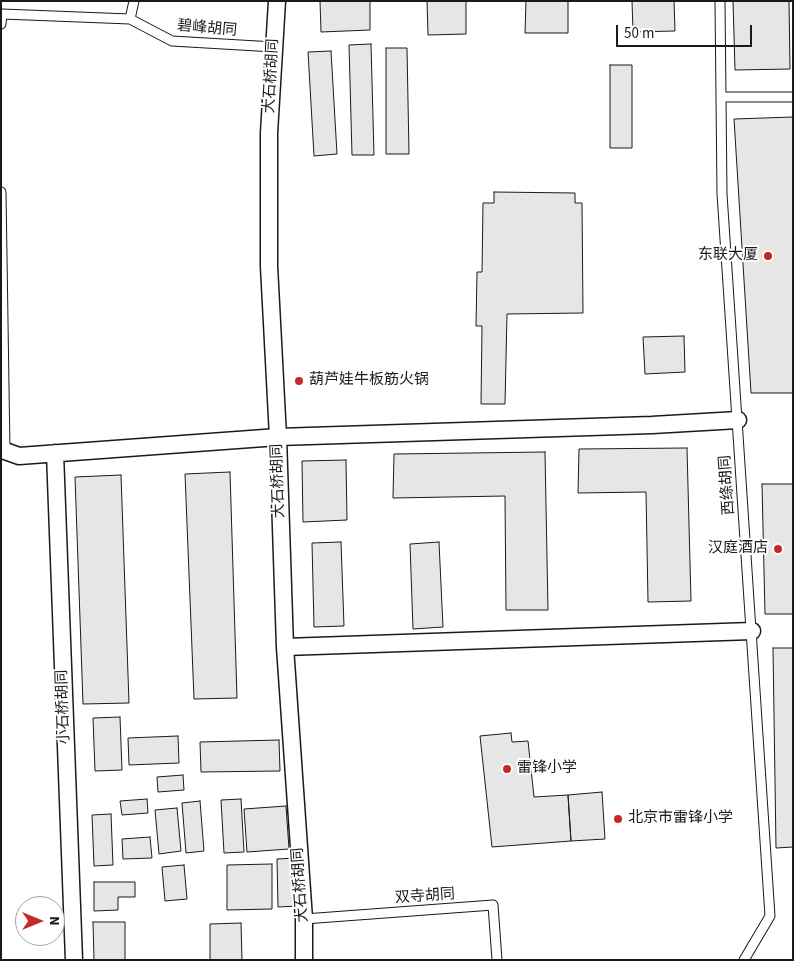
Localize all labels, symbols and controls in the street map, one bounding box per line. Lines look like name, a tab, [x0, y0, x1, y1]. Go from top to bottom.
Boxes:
scale bar	[619, 15, 755, 47]
street label: 碧峰胡同	[176, 17, 238, 41]
text: 50 m	[624, 23, 654, 44]
street label: 大石桥胡同	[261, 38, 283, 114]
place label: 东联大厦	[698, 247, 758, 265]
marker: 东联大厦	[762, 250, 774, 262]
place label: 葫芦娃牛板筋火锅	[309, 372, 429, 390]
marker: 葫芦娃牛板筋火锅	[293, 375, 305, 387]
street label: 大石桥胡同	[269, 443, 289, 519]
street label: 西绦胡同	[717, 454, 739, 516]
place label: 汉庭酒店	[708, 540, 768, 558]
marker: 汉庭酒店	[772, 543, 784, 555]
street label: 小石桥胡同	[54, 669, 74, 745]
place label: 雷锋小学	[517, 760, 577, 778]
marker: 雷锋小学	[501, 763, 513, 775]
place label: 北京市雷锋小学	[628, 810, 733, 828]
marker: 北京市雷锋小学	[612, 813, 624, 825]
street label: 大石桥胡同	[289, 847, 313, 923]
street label: 双寺胡同	[394, 886, 456, 908]
north arrow	[15, 896, 65, 946]
text: N	[44, 916, 64, 926]

